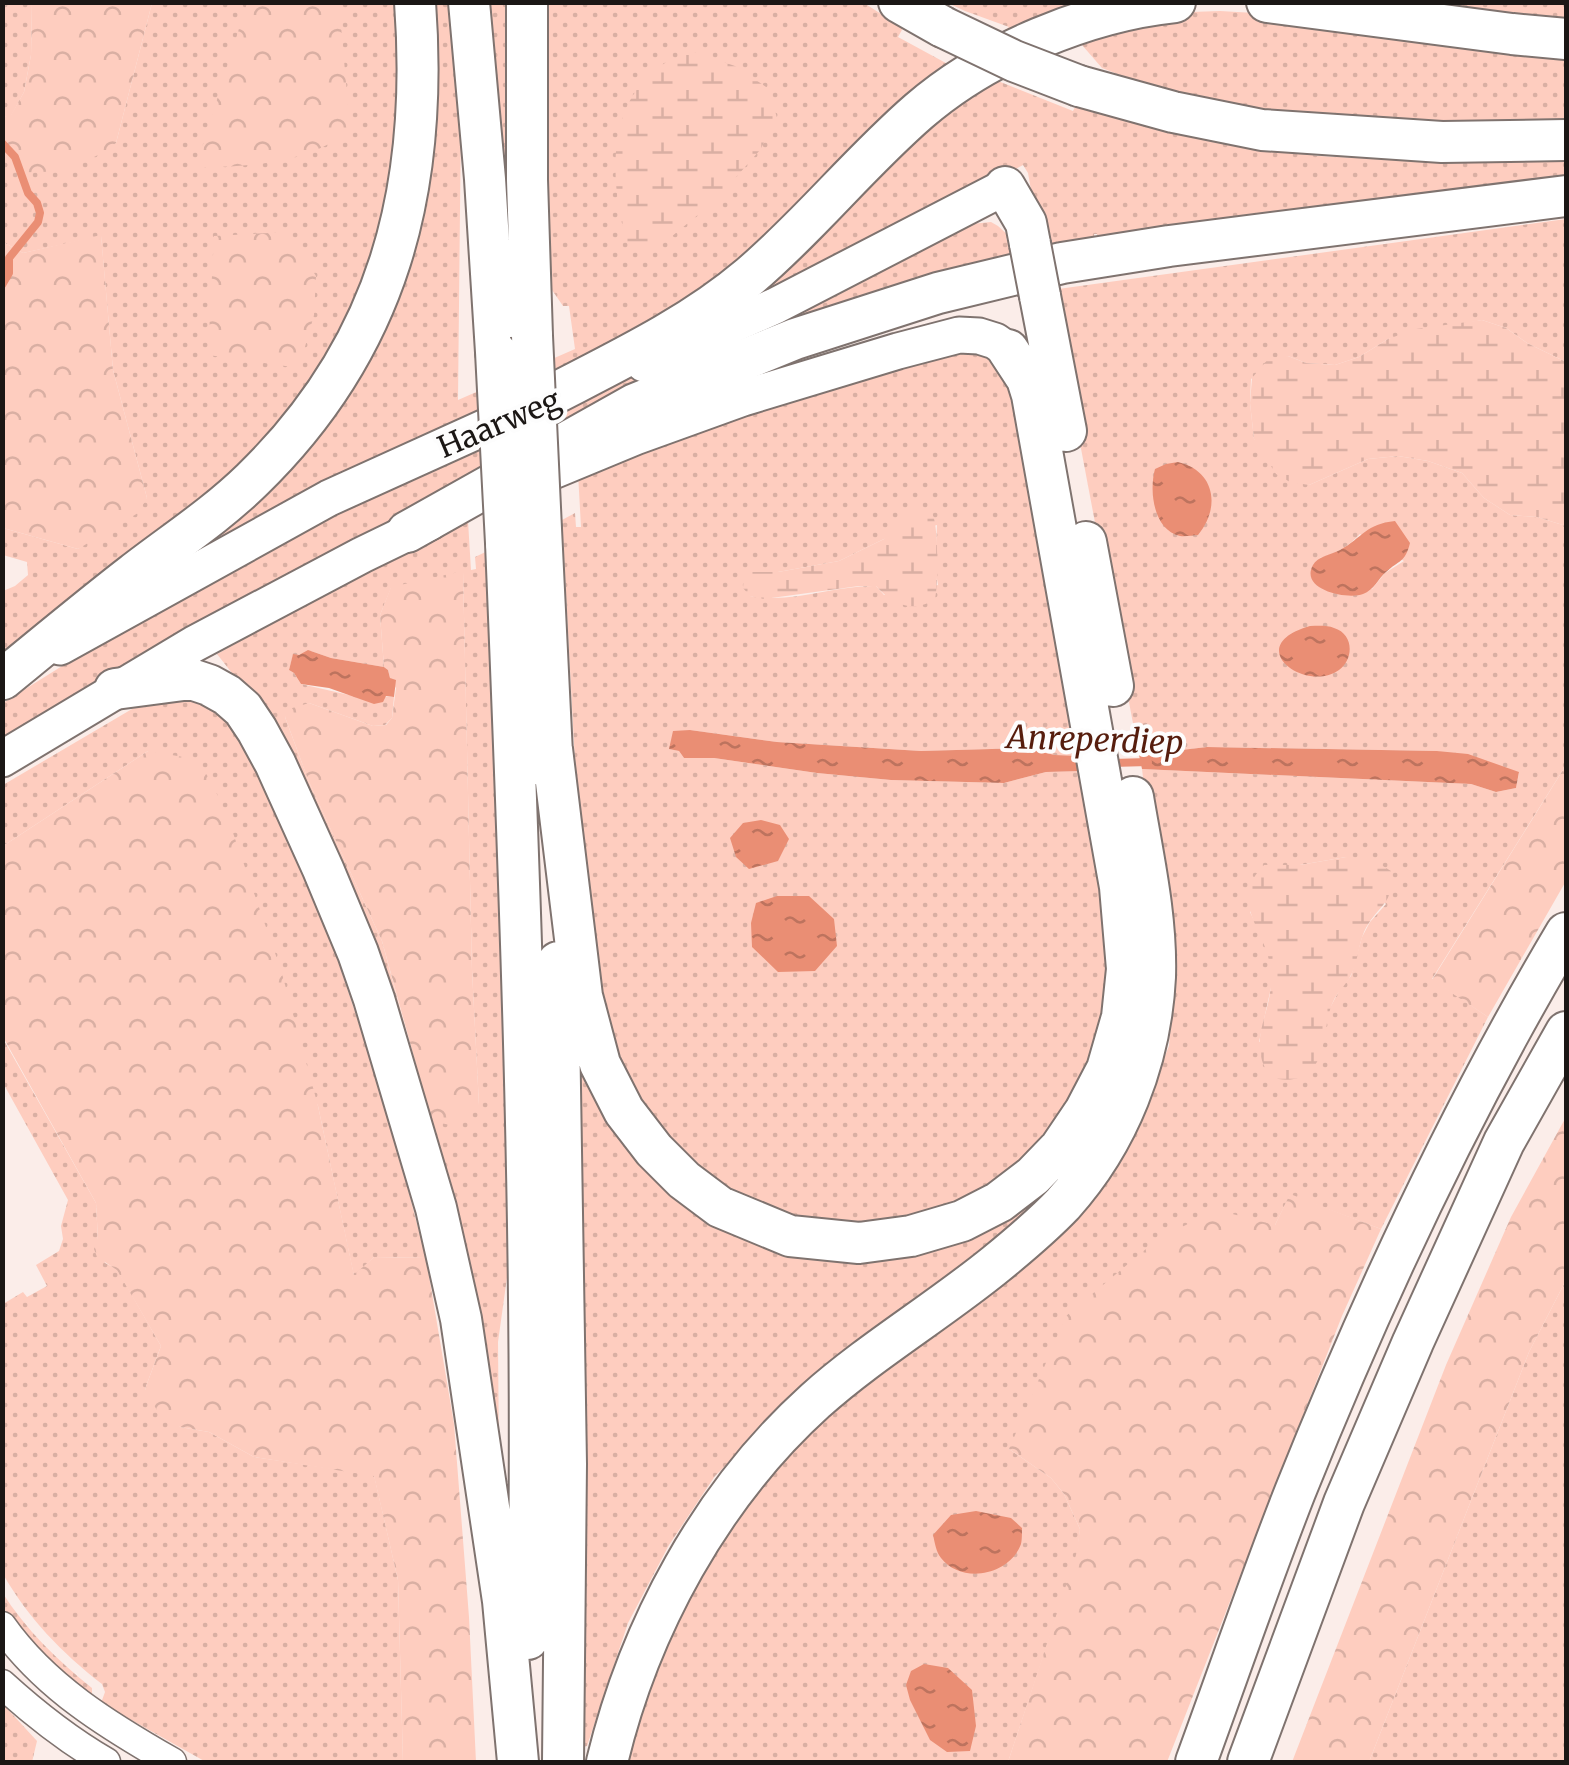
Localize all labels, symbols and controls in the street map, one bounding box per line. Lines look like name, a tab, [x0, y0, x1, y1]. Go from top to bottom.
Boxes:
street label: Haarweg	[432, 380, 566, 466]
water label: Anreperdiep	[1003, 717, 1184, 763]

